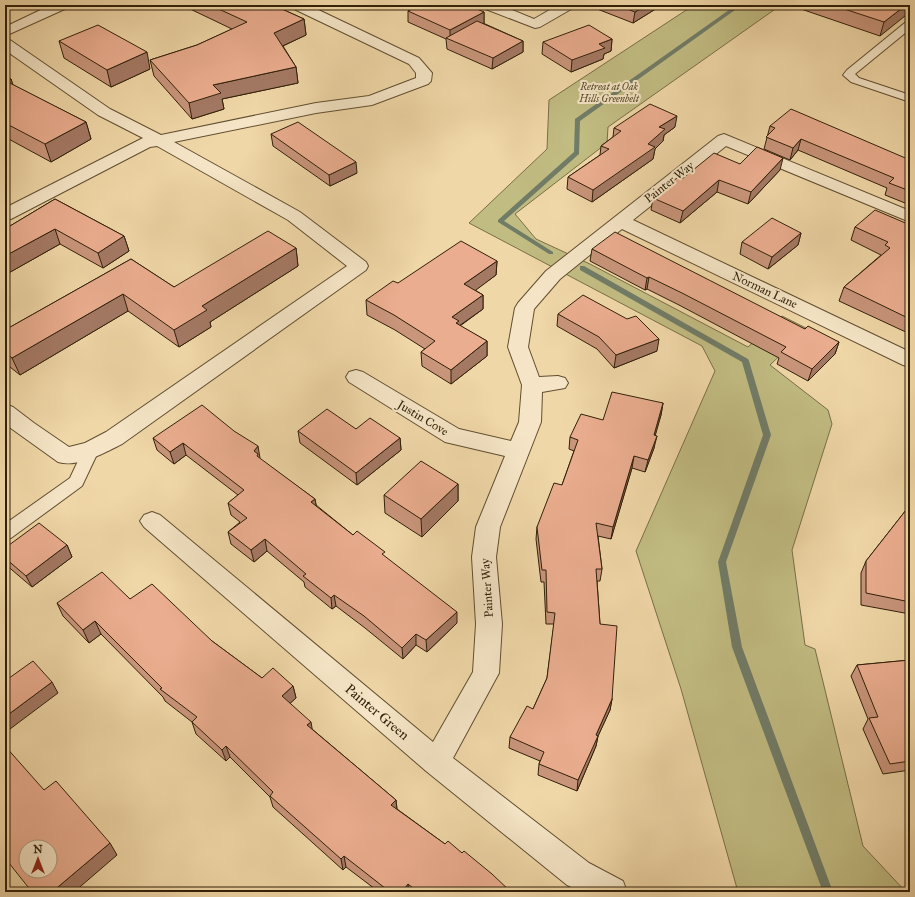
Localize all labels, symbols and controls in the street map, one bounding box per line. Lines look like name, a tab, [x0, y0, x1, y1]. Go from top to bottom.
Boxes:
park label: Retreat at Oak Hills Greenbelt	[578, 81, 640, 105]
street label: Painter Way	[641, 158, 697, 206]
street label: Norman Lane	[730, 269, 800, 311]
street label: Justin Cove	[393, 396, 451, 439]
street label: Painter Way	[478, 558, 496, 618]
street label: Painter Green	[341, 680, 413, 744]
north arrow	[18, 839, 58, 879]
text: N	[33, 843, 43, 856]

